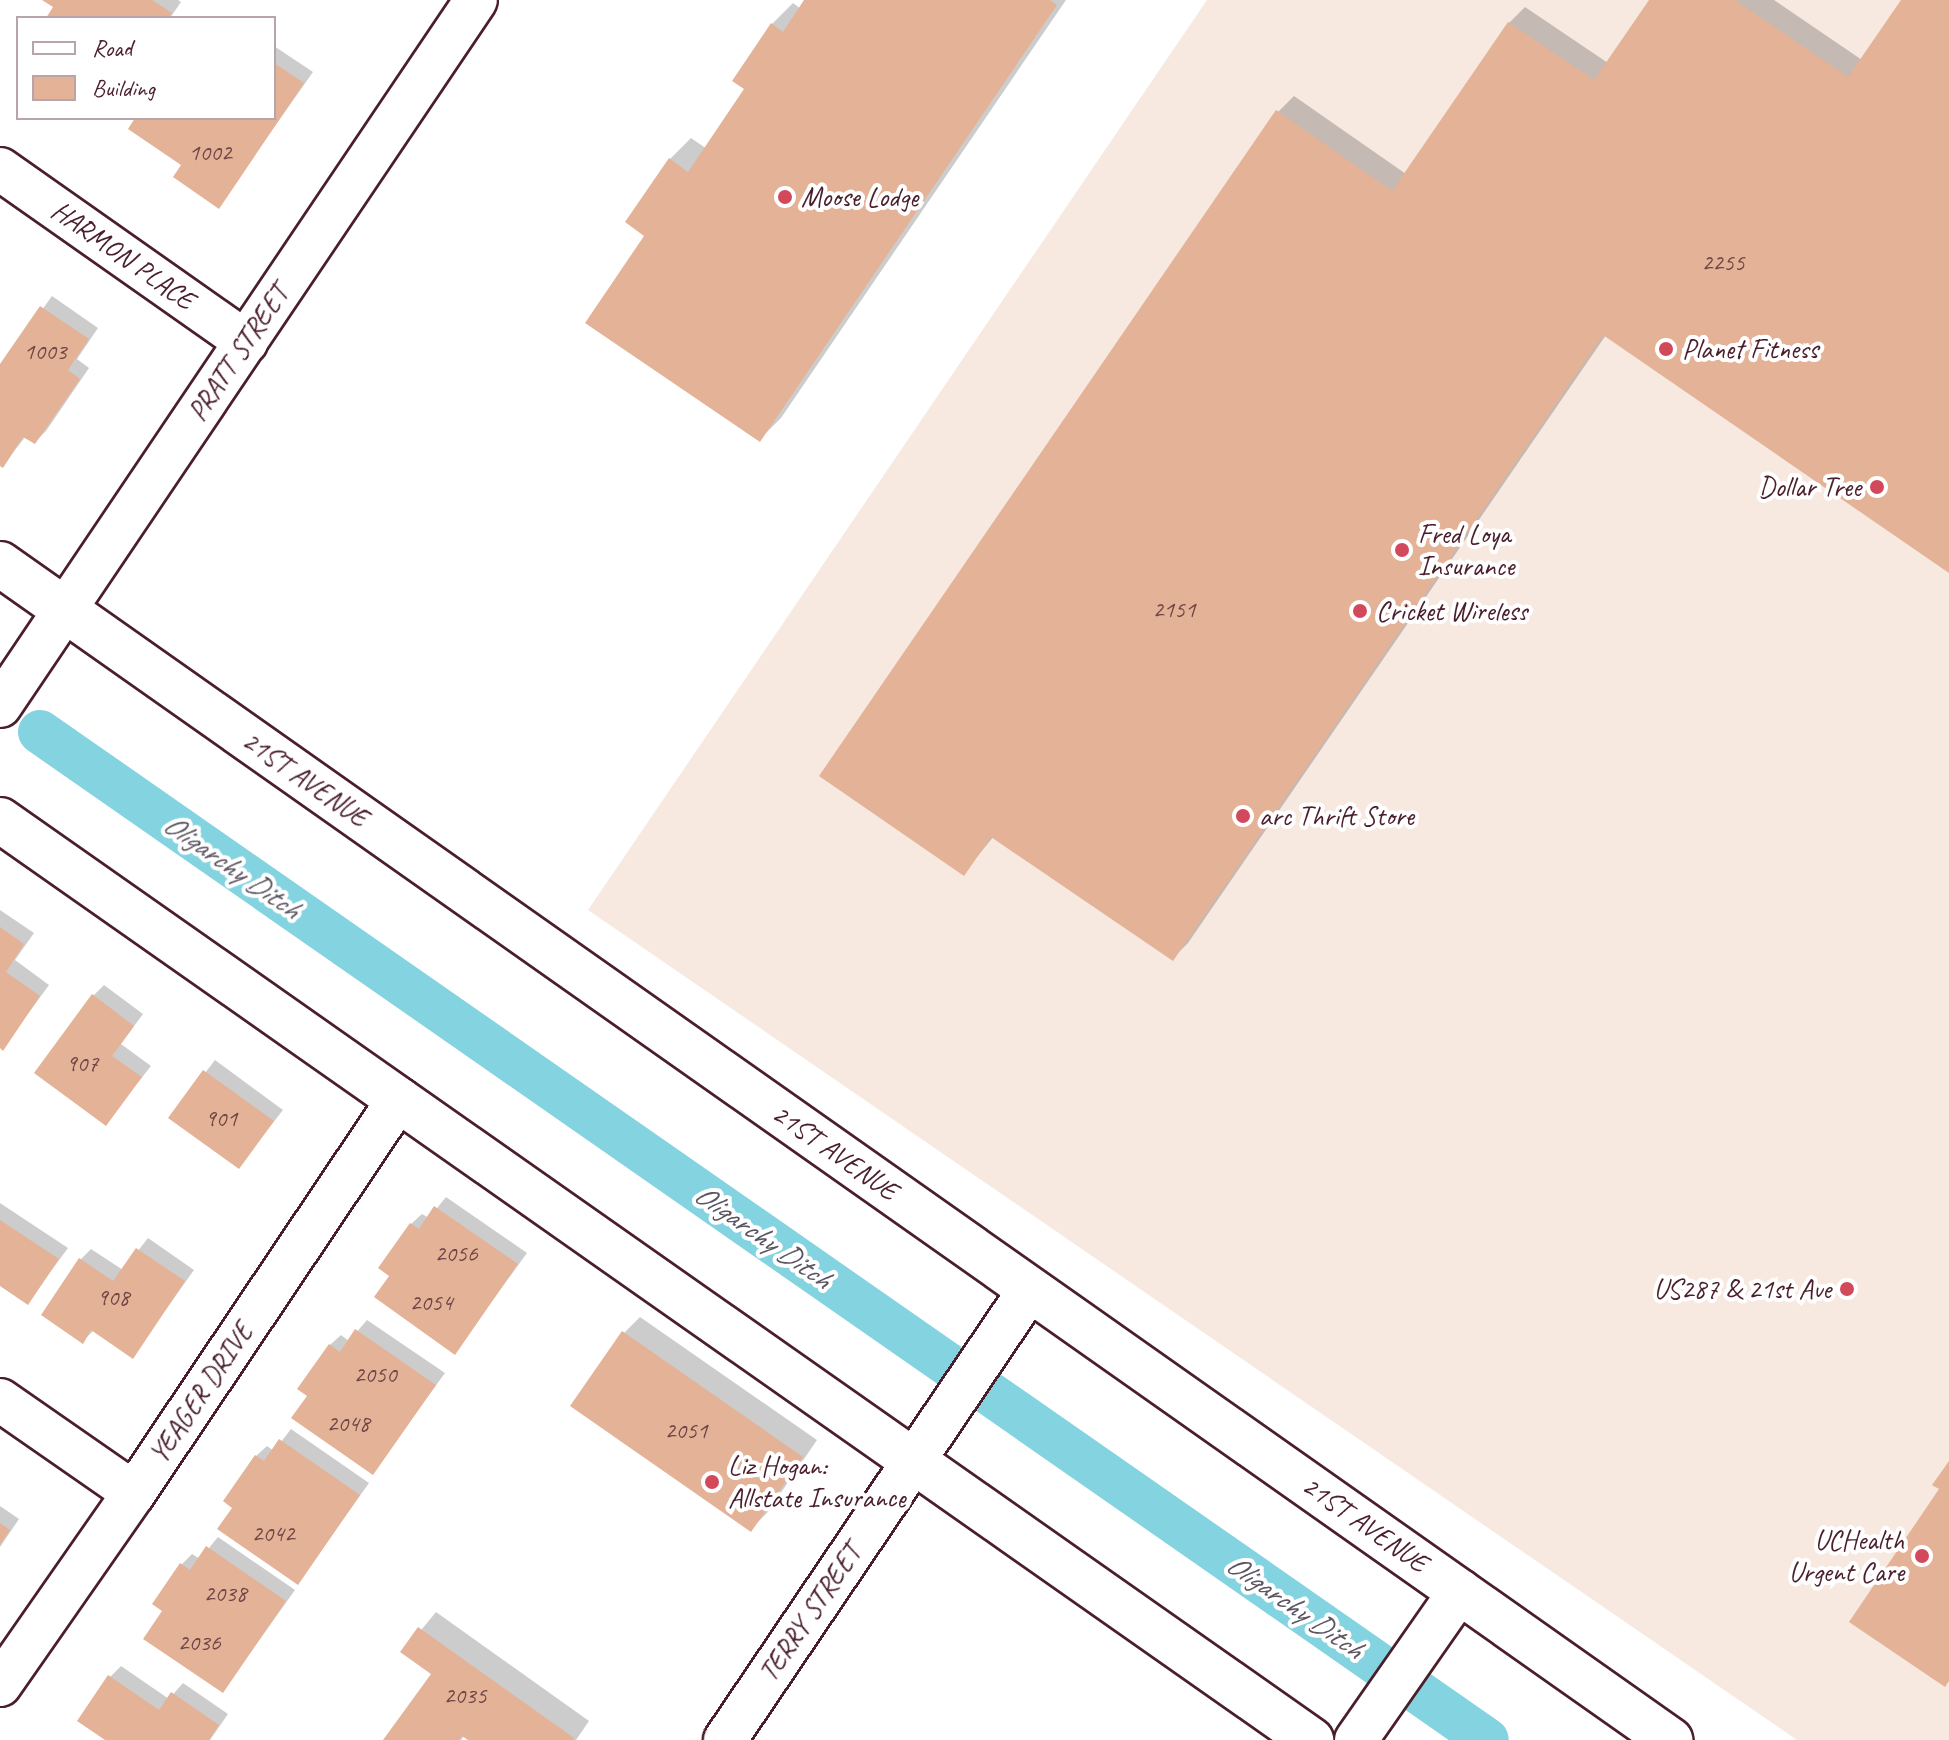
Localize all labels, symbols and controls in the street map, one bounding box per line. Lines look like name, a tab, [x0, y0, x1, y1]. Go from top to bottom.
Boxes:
legend	[16, 16, 276, 120]
text: Road	[92, 33, 132, 63]
text: Building	[92, 73, 155, 103]
house number: 1002	[188, 139, 232, 167]
place label: Moose Lodge	[801, 180, 918, 214]
marker: Moose Lodge	[776, 188, 794, 206]
street label: HARMON PLACE	[45, 193, 201, 317]
house number: 2255	[1701, 249, 1745, 277]
street label: PRATT STREET	[181, 279, 295, 427]
place label: Planet Fitness	[1682, 332, 1818, 366]
house number: 1003	[23, 338, 67, 366]
marker: Planet Fitness	[1657, 340, 1675, 358]
place label: Dollar Tree	[1758, 470, 1861, 504]
marker: Dollar Tree	[1868, 478, 1886, 496]
place label: Fred Loya Insurance	[1418, 517, 1514, 583]
marker: Fred Loya Insurance	[1393, 541, 1411, 559]
place label: Cricket Wireless	[1376, 594, 1528, 628]
house number: 2151	[1152, 596, 1196, 624]
marker: Cricket Wireless	[1351, 602, 1369, 620]
street label: 21ST AVENUE	[236, 724, 374, 834]
place label: arc Thrift Store	[1259, 799, 1415, 833]
water label: Oligarchy Ditch	[157, 806, 307, 926]
marker: arc Thrift Store	[1234, 807, 1252, 825]
house number: 907	[66, 1050, 98, 1078]
street label: 21ST AVENUE	[766, 1097, 904, 1207]
house number: 901	[205, 1105, 237, 1133]
water label: Oligarchy Ditch	[688, 1176, 838, 1296]
house number: 2056	[434, 1240, 478, 1268]
place label: US287 & 21st Ave	[1654, 1272, 1831, 1306]
marker: US287 & 21st Ave	[1838, 1280, 1856, 1298]
house number: 908	[97, 1284, 129, 1312]
house number: 2054	[409, 1289, 453, 1317]
street label: YEAGER DRIVE	[142, 1317, 260, 1469]
house number: 2050	[353, 1361, 397, 1389]
house number: 2048	[326, 1410, 370, 1438]
house number: 2051	[664, 1417, 708, 1445]
place label: Liz Hogan: Allstate Insurance	[728, 1449, 904, 1515]
street label: 21ST AVENUE	[1296, 1469, 1434, 1579]
marker: Liz Hogan: Allstate Insurance	[703, 1473, 721, 1491]
house number: 2042	[251, 1520, 295, 1548]
place label: UCHealth Urgent Care	[1788, 1523, 1904, 1589]
street label: TERRY STREET	[752, 1538, 868, 1688]
marker: UCHealth Urgent Care	[1911, 1545, 1933, 1567]
water label: Oligarchy Ditch	[1220, 1546, 1370, 1666]
house number: 2038	[203, 1580, 247, 1608]
house number: 2036	[177, 1629, 221, 1657]
house number: 2035	[443, 1682, 487, 1710]

